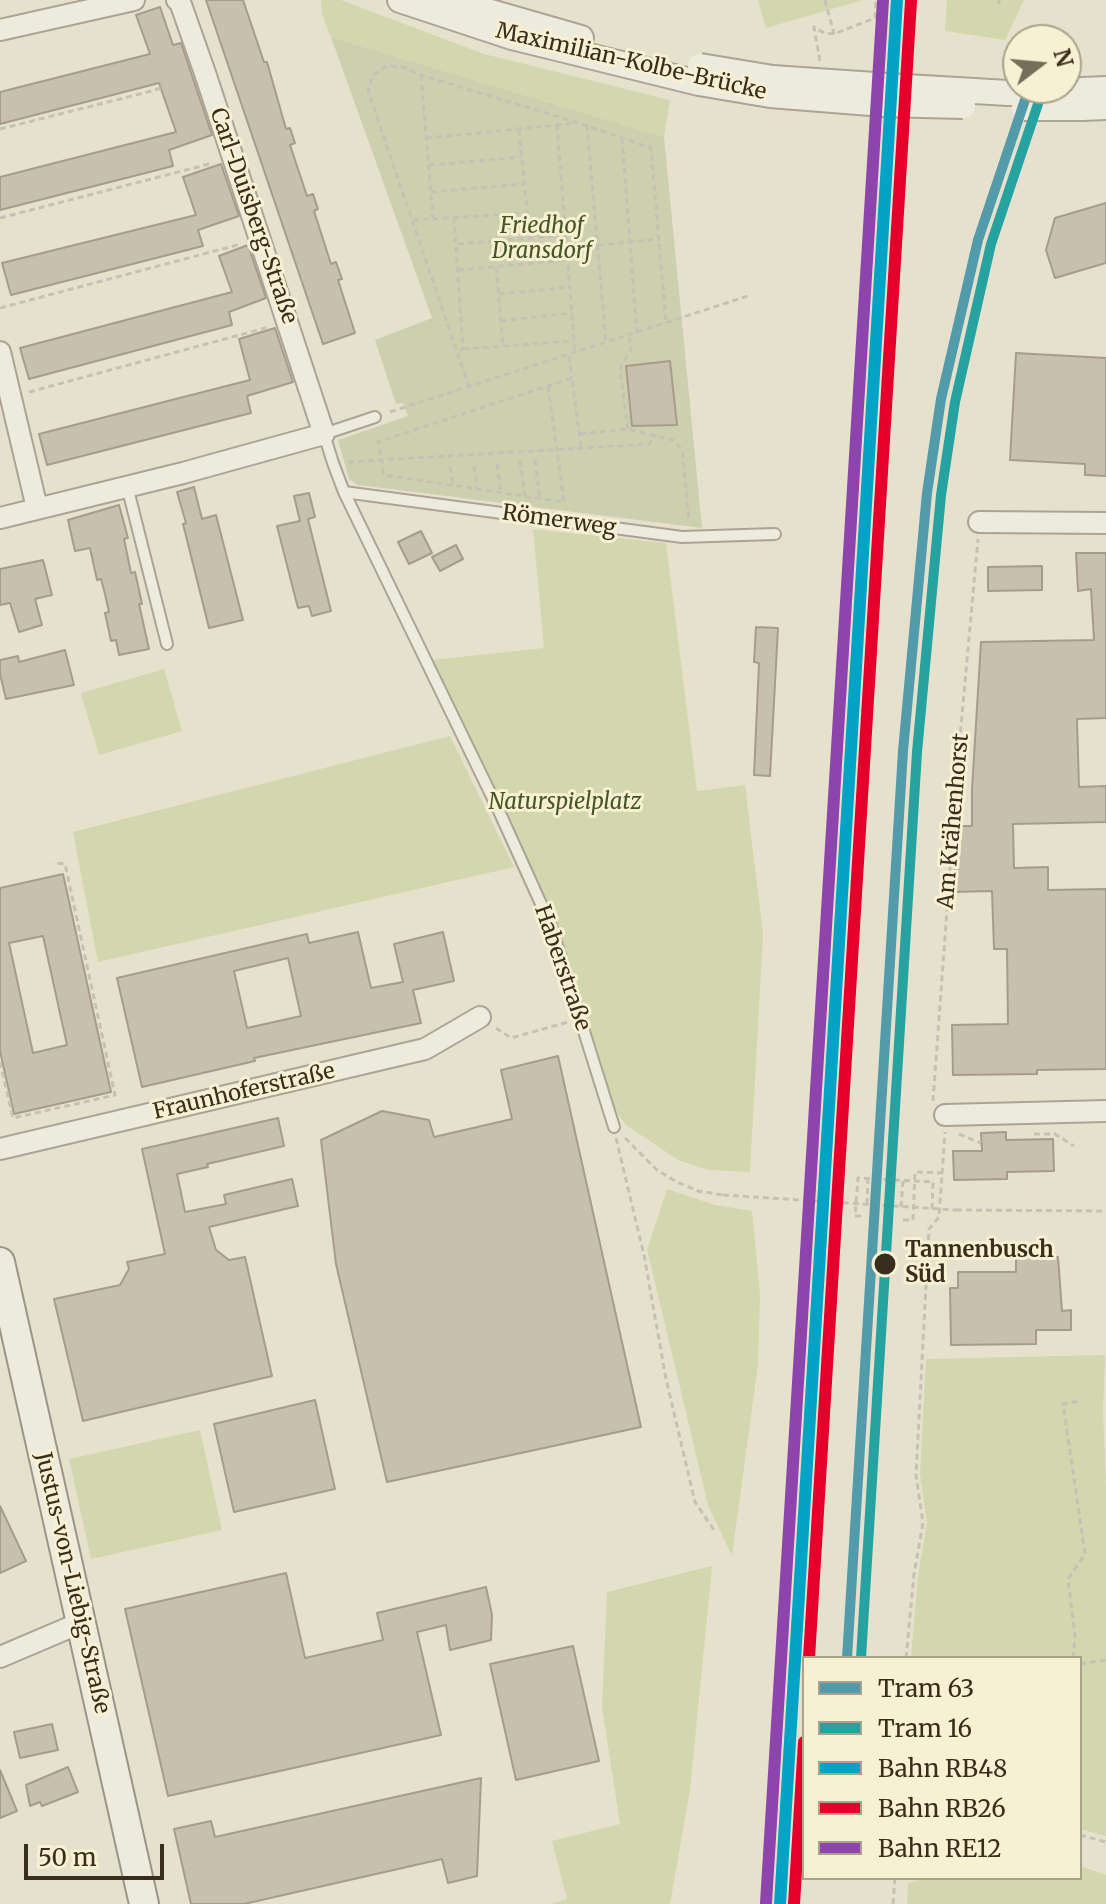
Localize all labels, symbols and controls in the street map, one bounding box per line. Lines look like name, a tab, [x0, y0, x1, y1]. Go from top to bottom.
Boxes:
street label: Maximilian-Kolbe-Brücke	[493, 18, 769, 106]
north arrow	[1002, 24, 1082, 104]
text: N	[1047, 46, 1079, 70]
street label: Carl-Duisberg-Straße	[204, 105, 302, 327]
park label: Friedhof Dransdorf	[492, 214, 592, 266]
street label: Römerweg	[500, 500, 618, 542]
street label: Am Krähenhorst	[933, 732, 975, 910]
park label: Naturspielplatz	[489, 790, 641, 816]
street label: Haberstraße	[528, 902, 596, 1034]
street label: Fraunhoferstraße	[151, 1058, 337, 1126]
place label: Tannenbusch Süd	[905, 1238, 1054, 1290]
marker: Tannenbusch Süd	[872, 1251, 898, 1277]
street label: Justus-von-Liebig-Straße	[29, 1450, 115, 1716]
legend	[802, 1656, 1082, 1880]
text: Tram 63	[878, 1673, 974, 1704]
text: Tram 16	[878, 1713, 972, 1744]
text: Bahn RB48	[878, 1753, 1007, 1784]
text: Bahn RB26	[878, 1793, 1006, 1824]
scale bar	[28, 1828, 168, 1878]
text: Bahn RE12	[878, 1833, 1002, 1864]
text: 50 m	[38, 1842, 97, 1873]

